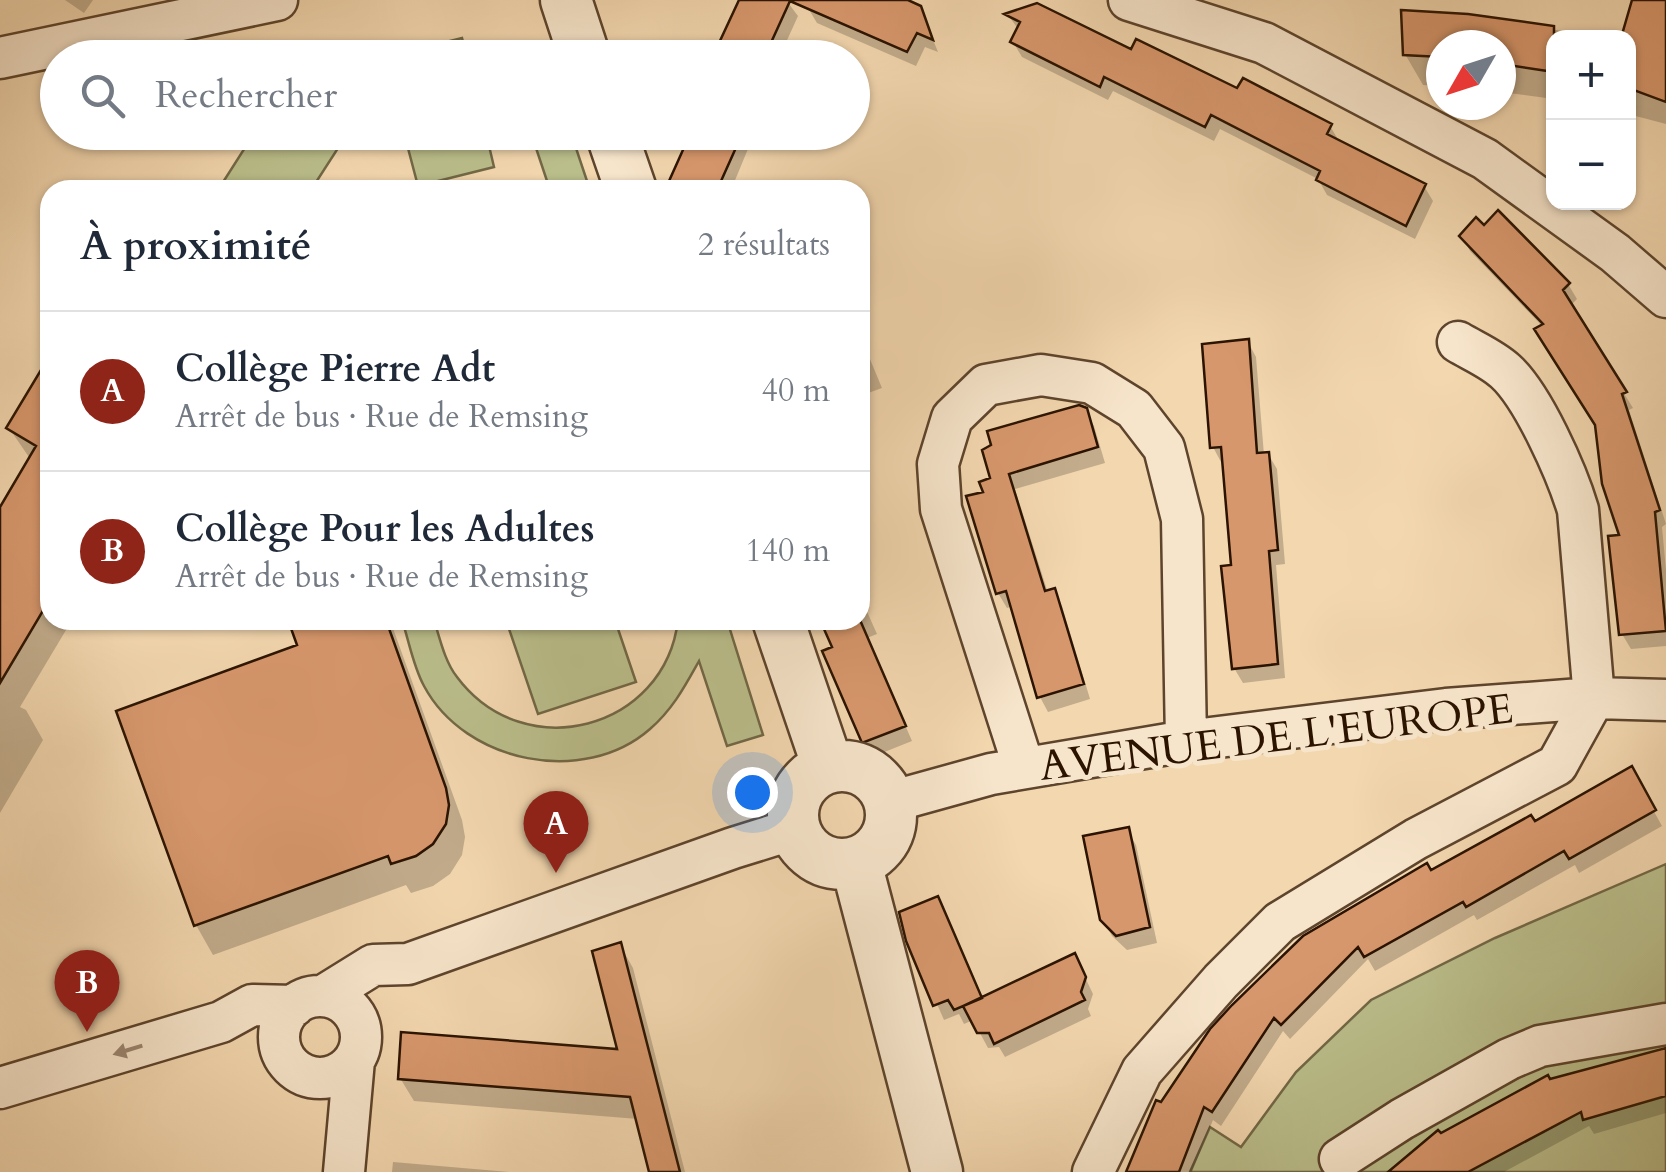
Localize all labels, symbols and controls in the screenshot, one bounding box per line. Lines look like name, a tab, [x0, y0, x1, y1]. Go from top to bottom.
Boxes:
north arrow	[1426, 30, 1516, 120]
map controls	[1546, 30, 1636, 210]
button: +	[1546, 30, 1636, 120]
search box	[40, 40, 870, 150]
icon: search	[75, 68, 130, 123]
text: Rechercher	[155, 69, 337, 121]
button: −	[1546, 120, 1636, 210]
text: À proximité	[80, 217, 312, 274]
text: 2 résultats	[698, 223, 830, 267]
text: Collège Pierre Adt	[175, 343, 495, 395]
text: A	[100, 369, 125, 413]
text: 40 m	[762, 369, 830, 413]
text: Arrêt de bus · Rue de Remsing	[175, 395, 588, 439]
text: Collège Pour les Adultes	[175, 503, 595, 555]
text: B	[101, 529, 124, 573]
text: 140 m	[745, 529, 830, 573]
text: Arrêt de bus · Rue de Remsing	[175, 555, 588, 599]
street label: AVENUE DE L'EUROPE	[1036, 680, 1516, 795]
your location	[727, 767, 778, 818]
pin: A	[524, 790, 588, 873]
pin: B	[54, 950, 120, 1032]
one-way arrow	[112, 1043, 142, 1058]

